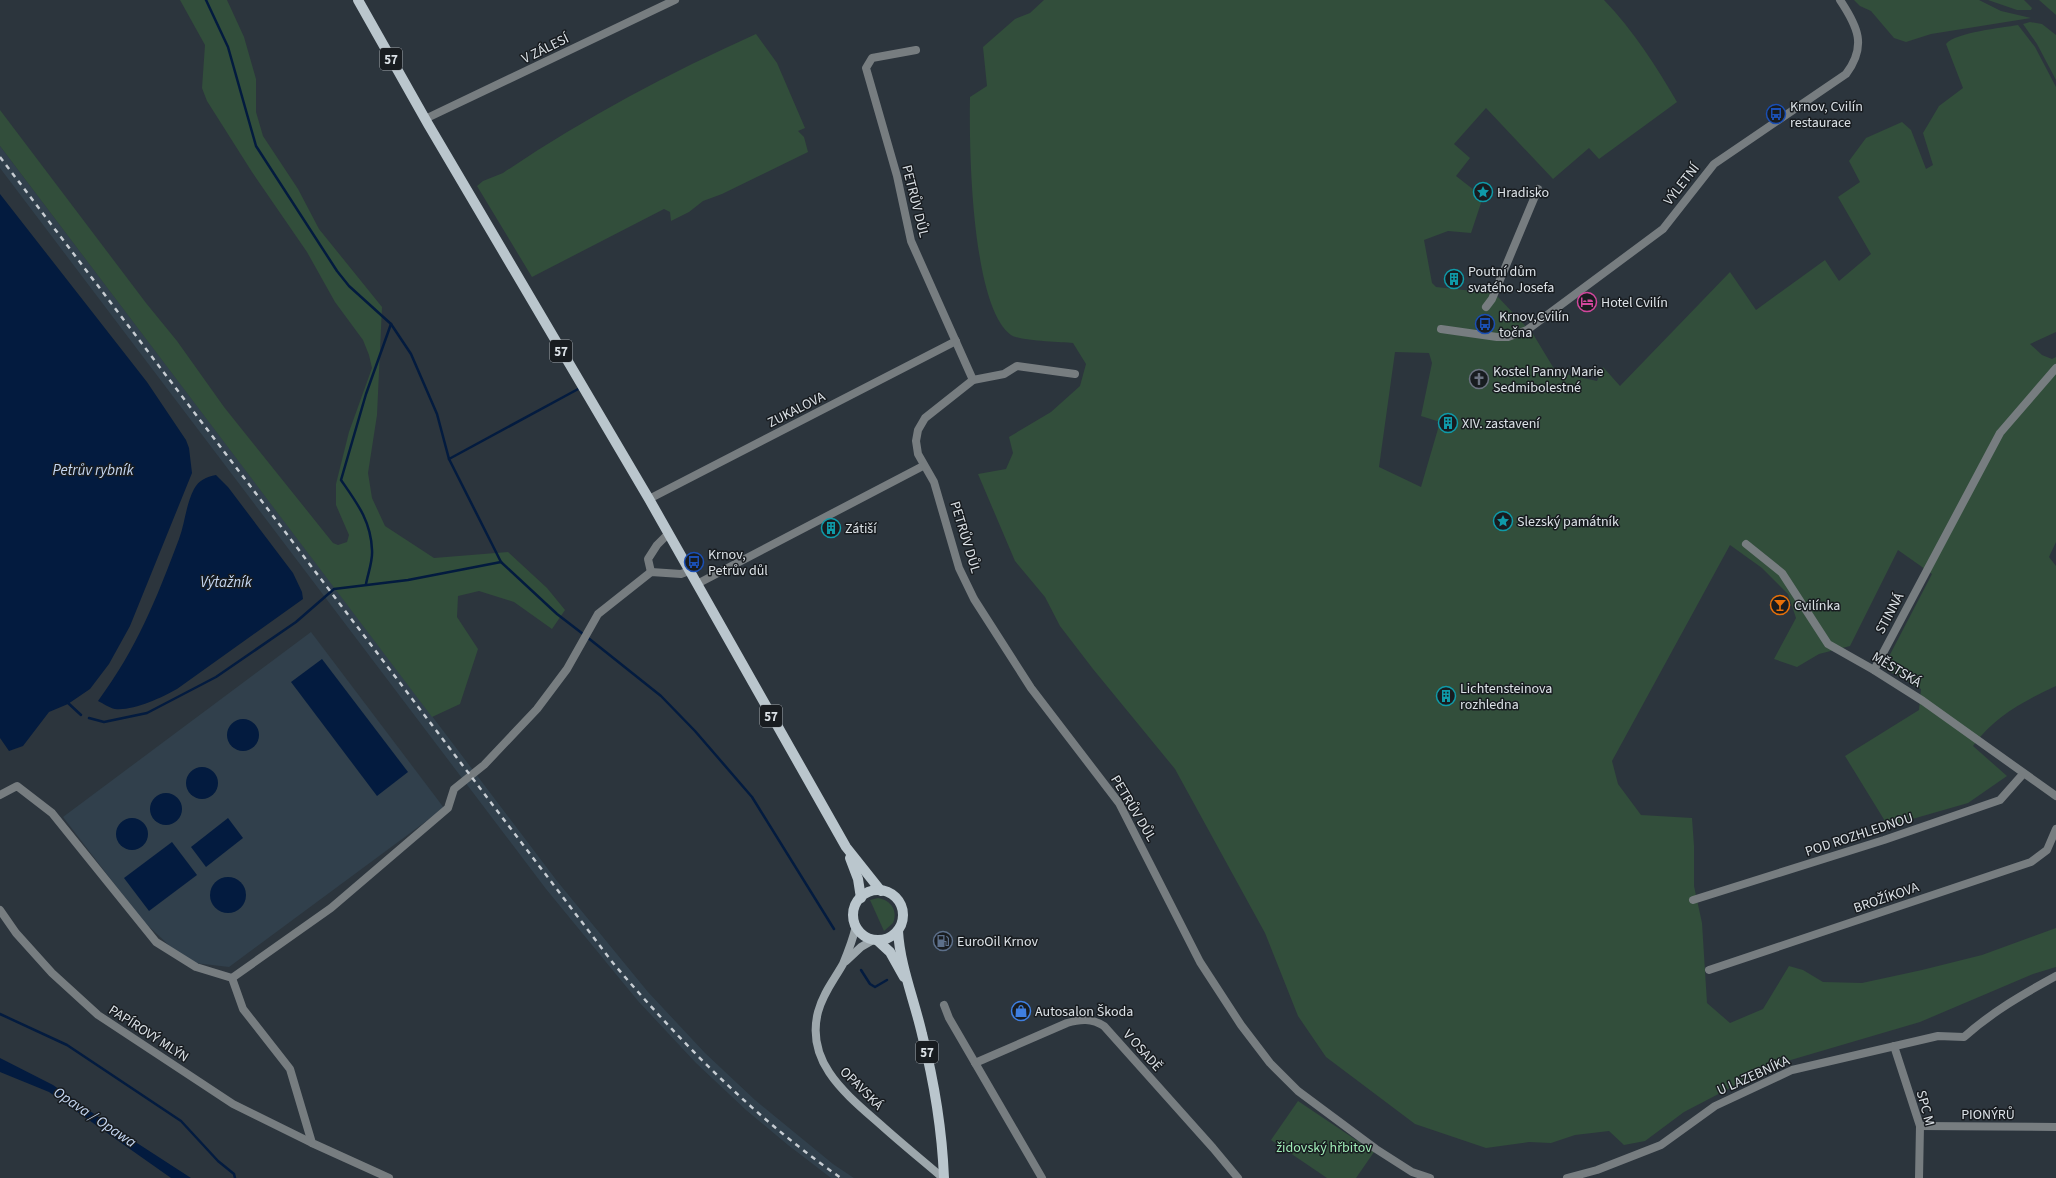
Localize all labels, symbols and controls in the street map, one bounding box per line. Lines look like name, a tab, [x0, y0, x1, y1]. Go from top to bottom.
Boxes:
street label: V ZÁLESÍ	[518, 28, 574, 69]
road number: 57	[380, 48, 402, 70]
place label: Krnov, Cvilín restaurace	[1790, 97, 1863, 133]
bus stop icon: Krnov, Cvilín restaurace	[1765, 103, 1787, 125]
street label: VÝLETNÍ	[1659, 158, 1705, 210]
street label: PETRŮV DŮL	[896, 163, 934, 240]
place icon: Hradisko	[1472, 181, 1494, 203]
place label: Hradisko	[1497, 183, 1549, 203]
place label: Poutní dům svatého Josefa	[1468, 262, 1554, 298]
building icon: Poutní dům svatého Josefa	[1443, 268, 1465, 290]
hotel icon: Hotel Cvilín	[1576, 291, 1598, 313]
place label: Hotel Cvilín	[1601, 293, 1668, 313]
place label: Krnov,Cvilín točna	[1499, 307, 1569, 343]
bus stop icon: Krnov,Cvilín točna	[1474, 313, 1496, 335]
road number: 57	[550, 340, 572, 362]
place label: Kostel Panny Marie Sedmibolestné	[1493, 362, 1604, 398]
church icon: Kostel Panny Marie Sedmibolestné	[1468, 368, 1490, 390]
street label: ZUKALOVA	[764, 387, 829, 433]
building icon: XIV. zastavení	[1437, 412, 1459, 434]
place label: XIV. zastavení	[1462, 414, 1540, 434]
water label: Petrův rybník	[52, 460, 134, 481]
street label: PETRŮV DŮL	[945, 499, 986, 576]
place icon: Slezský památník	[1492, 510, 1514, 532]
place label: Slezský památník	[1517, 512, 1619, 532]
building icon: Zátiší	[820, 517, 842, 539]
place label: Zátiší	[845, 519, 877, 539]
place label: Krnov, Petrův důl	[708, 545, 768, 581]
bus stop icon: Krnov, Petrův důl	[683, 551, 705, 573]
water label: Výtažník	[200, 572, 253, 593]
street label: STINNÁ	[1871, 589, 1909, 638]
bar icon: Cvilínka	[1769, 594, 1791, 616]
place label: Cvilínka	[1794, 596, 1840, 616]
street label: MĚSTSKÁ	[1868, 647, 1925, 693]
place label: Lichtensteinova rozhledna	[1460, 679, 1552, 715]
building icon: Lichtensteinova rozhledna	[1435, 685, 1457, 707]
road number: 57	[760, 705, 782, 727]
street label: PETRŮV DŮL	[1105, 772, 1161, 846]
street label: POD ROZHLEDNOU	[1803, 808, 1916, 862]
street label: BROŽÍKOVA	[1851, 877, 1922, 918]
fuel station icon: EuroOil Krnov	[932, 930, 954, 952]
place label: EuroOil Krnov	[957, 932, 1039, 952]
street label: PAPÍROVÝ MLÝN	[104, 1000, 192, 1067]
shop icon: Autosalon Škoda	[1010, 1000, 1032, 1022]
place label: Autosalon Škoda	[1035, 1002, 1133, 1022]
street label: V OSADĚ	[1118, 1025, 1167, 1076]
road number: 57	[916, 1041, 938, 1063]
street label: U LAZEBNÍKA	[1714, 1051, 1793, 1101]
street label: OPAVSKÁ	[835, 1062, 888, 1115]
water label: Opava / Opawa	[49, 1082, 140, 1153]
street label: SPC M	[1911, 1088, 1939, 1128]
street label: PIONÝRŮ	[1961, 1105, 2015, 1125]
park label: židovský hřbitov	[1276, 1138, 1372, 1158]

